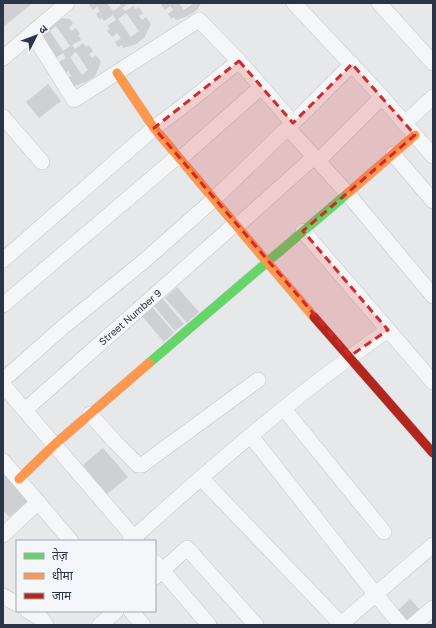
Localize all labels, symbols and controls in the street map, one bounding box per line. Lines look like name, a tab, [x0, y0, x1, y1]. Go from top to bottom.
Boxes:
north arrow	[16, 16, 56, 56]
text: उ	[37, 22, 51, 36]
street label: Street Number 9	[96, 287, 164, 347]
legend	[16, 540, 156, 612]
text: तेज़	[52, 548, 69, 563]
text: धीमा	[52, 568, 74, 583]
text: जाम	[52, 588, 72, 603]

